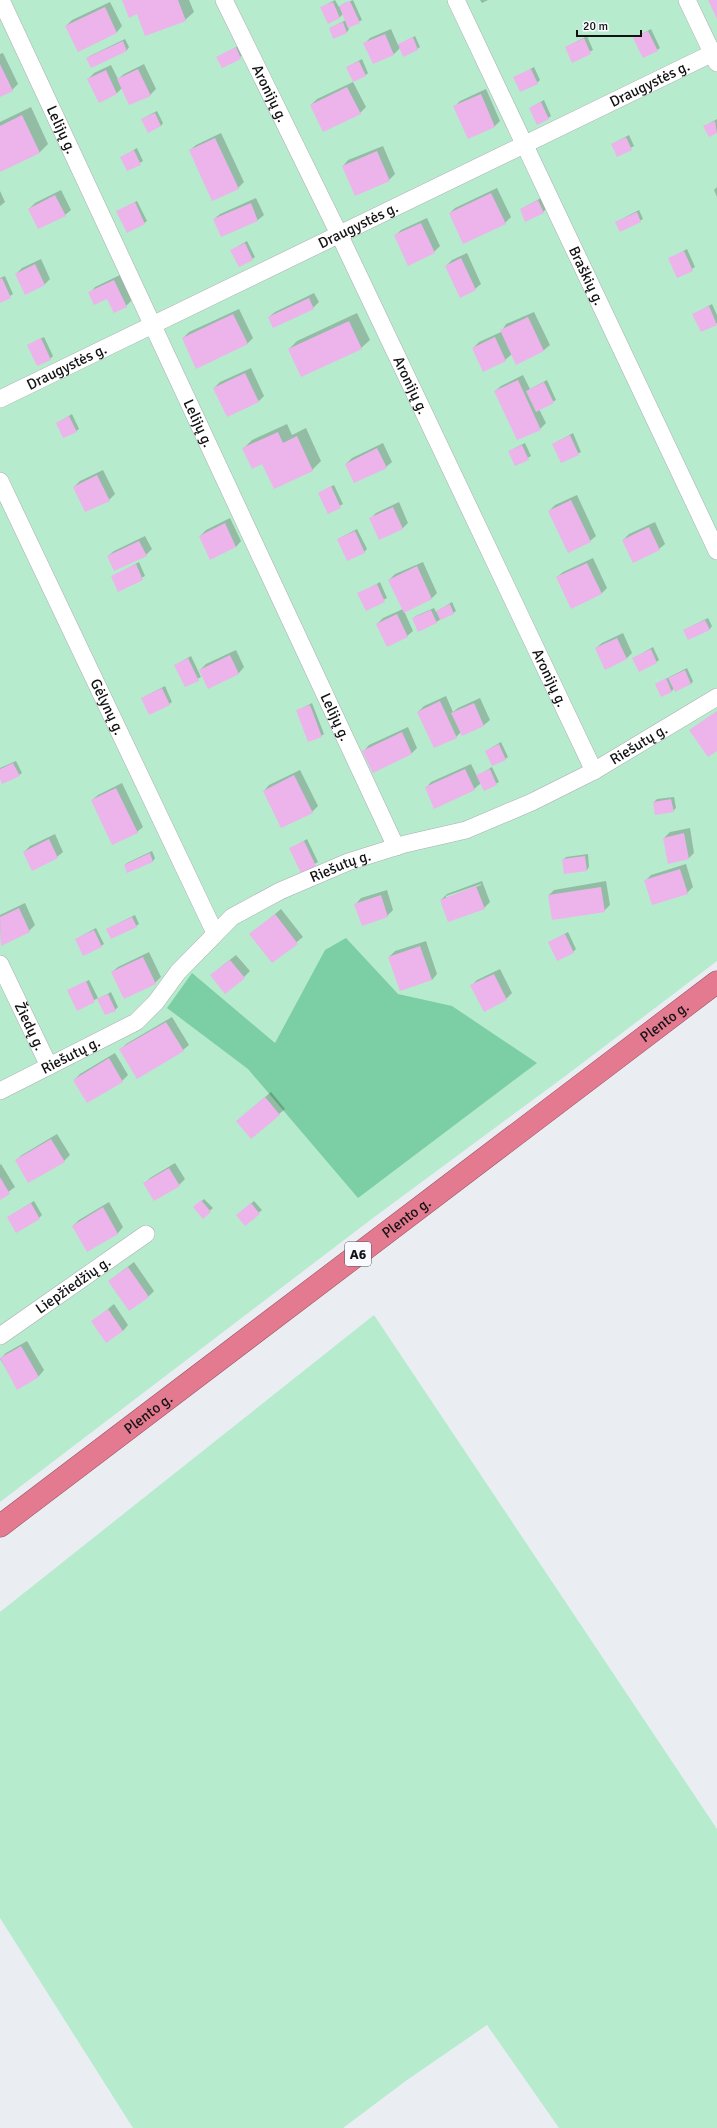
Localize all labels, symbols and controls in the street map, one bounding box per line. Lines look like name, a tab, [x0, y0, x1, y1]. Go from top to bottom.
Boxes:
scale bar	[577, 12, 641, 38]
text: 20 m	[583, 19, 608, 34]
street label: Draugystės g.	[607, 57, 693, 111]
street label: Aronijų g.	[248, 62, 292, 125]
street label: Lelijų g.	[43, 103, 80, 157]
street label: Draugystės g.	[315, 198, 401, 252]
street label: Braškių g.	[565, 243, 608, 308]
street label: Draugystės g.	[24, 340, 110, 394]
street label: Aronijų g.	[389, 353, 432, 417]
street label: Lelijų g.	[179, 396, 217, 450]
street label: Aronijų g.	[528, 646, 571, 710]
street label: Gėlynų g.	[86, 676, 128, 738]
street label: Lelijų g.	[316, 690, 354, 744]
street label: Riešutų g.	[607, 720, 671, 768]
street label: Riešutų g.	[307, 846, 373, 886]
street label: Plento g.	[636, 998, 692, 1046]
street label: Žiedų g.	[11, 999, 49, 1053]
street label: Riešutų g.	[38, 1033, 103, 1078]
street label: Plento g.	[378, 1193, 434, 1242]
road number: A6	[345, 1242, 371, 1266]
street label: Liepžiedžių g.	[32, 1253, 114, 1317]
street label: Plento g.	[120, 1389, 176, 1438]

